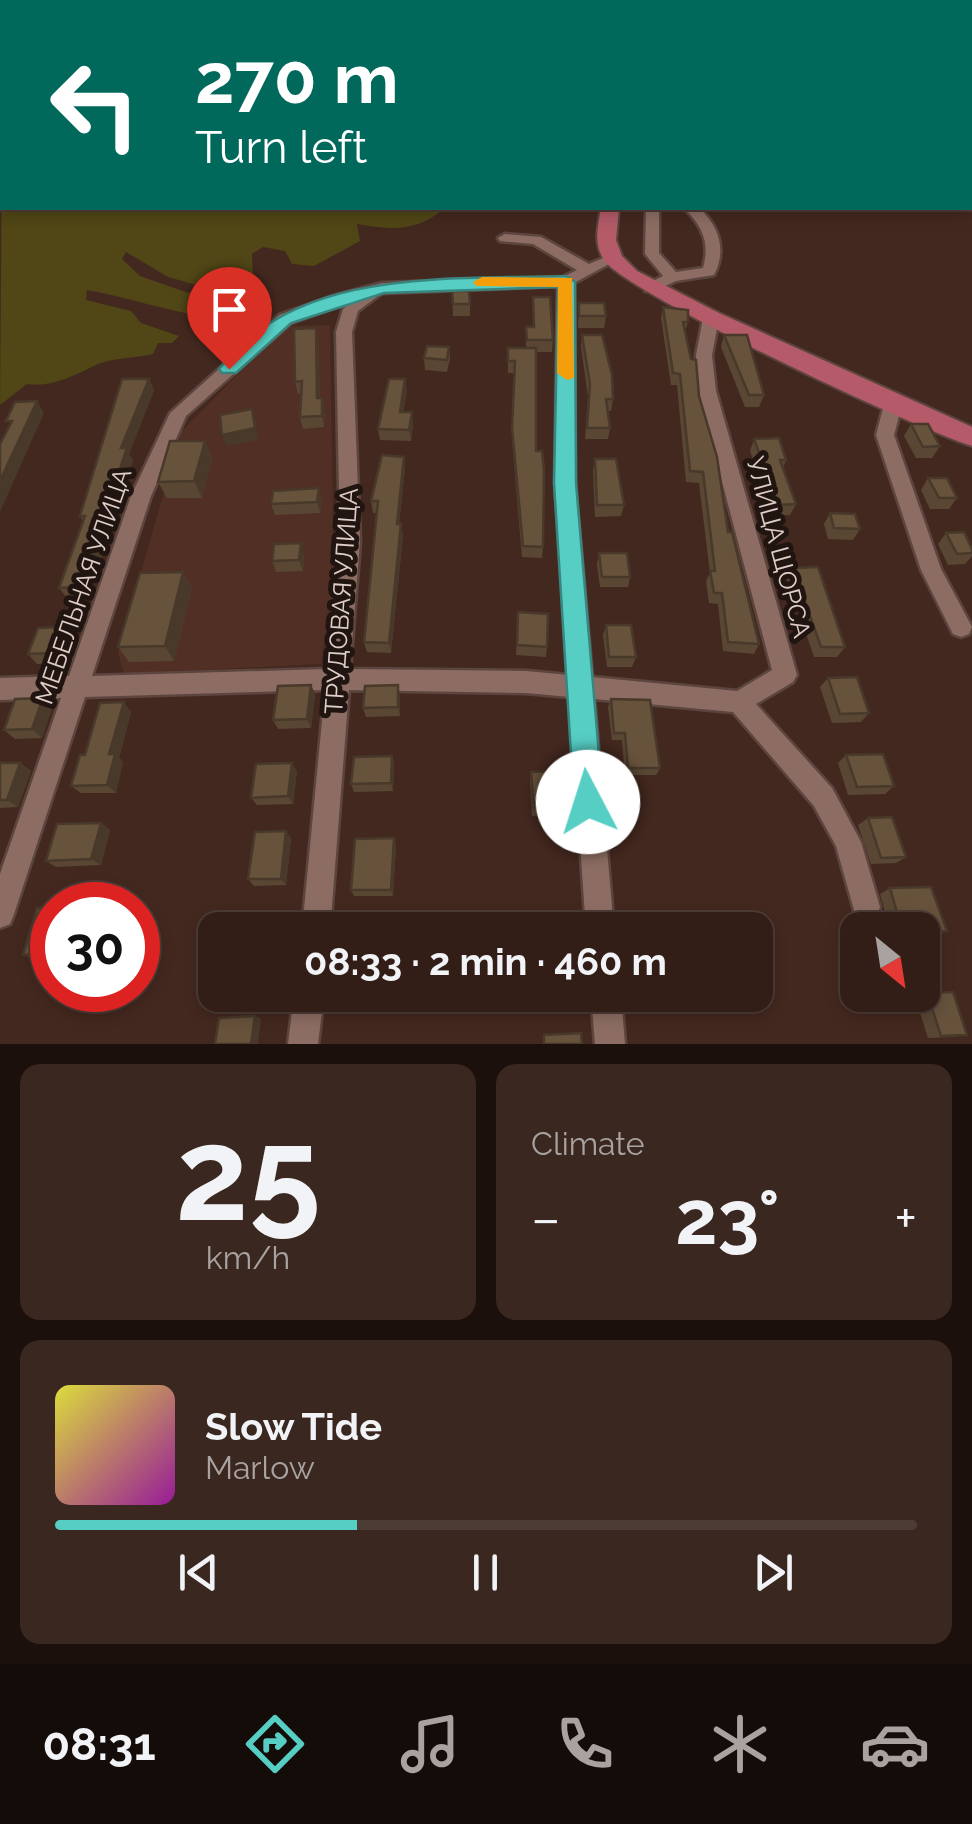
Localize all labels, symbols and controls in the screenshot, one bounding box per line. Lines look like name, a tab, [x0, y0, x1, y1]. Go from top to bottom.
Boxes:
text: 270 m	[195, 37, 399, 119]
icon: left	[30, 40, 160, 170]
text: Turn left	[195, 121, 367, 174]
pin	[187, 267, 272, 370]
icon: arrive	[202, 282, 257, 337]
street label: УЛИЦА ЩОРСА	[740, 453, 818, 641]
street label: МЕБЕЛЬНАЯ УЛИЦА	[29, 464, 138, 708]
street label: ТРУДОВАЯ УЛИЦА	[318, 487, 364, 715]
position arrow	[536, 750, 640, 854]
speed limit sign: 30	[30, 882, 160, 1012]
north arrow	[840, 912, 940, 1012]
map controls	[840, 912, 940, 1012]
text: 08:33 · 2 min · 460 m	[304, 939, 667, 984]
text: 25	[175, 1098, 321, 1250]
text: Climate	[531, 1125, 645, 1162]
text: 23°	[675, 1173, 780, 1262]
text: −	[531, 1186, 561, 1251]
text: +	[894, 1186, 917, 1251]
text: km/h	[206, 1239, 290, 1276]
text: Slow Tide	[205, 1404, 382, 1449]
text: Marlow	[205, 1449, 315, 1486]
icon: previous	[171, 1545, 226, 1600]
icon: pause	[458, 1545, 513, 1600]
icon: next	[746, 1545, 801, 1600]
icon: directions	[240, 1709, 310, 1779]
icon: music	[395, 1709, 465, 1779]
icon: phone	[550, 1709, 620, 1779]
icon: climate	[705, 1709, 775, 1779]
icon: car	[860, 1709, 930, 1779]
text: 08:31	[42, 1718, 156, 1771]

